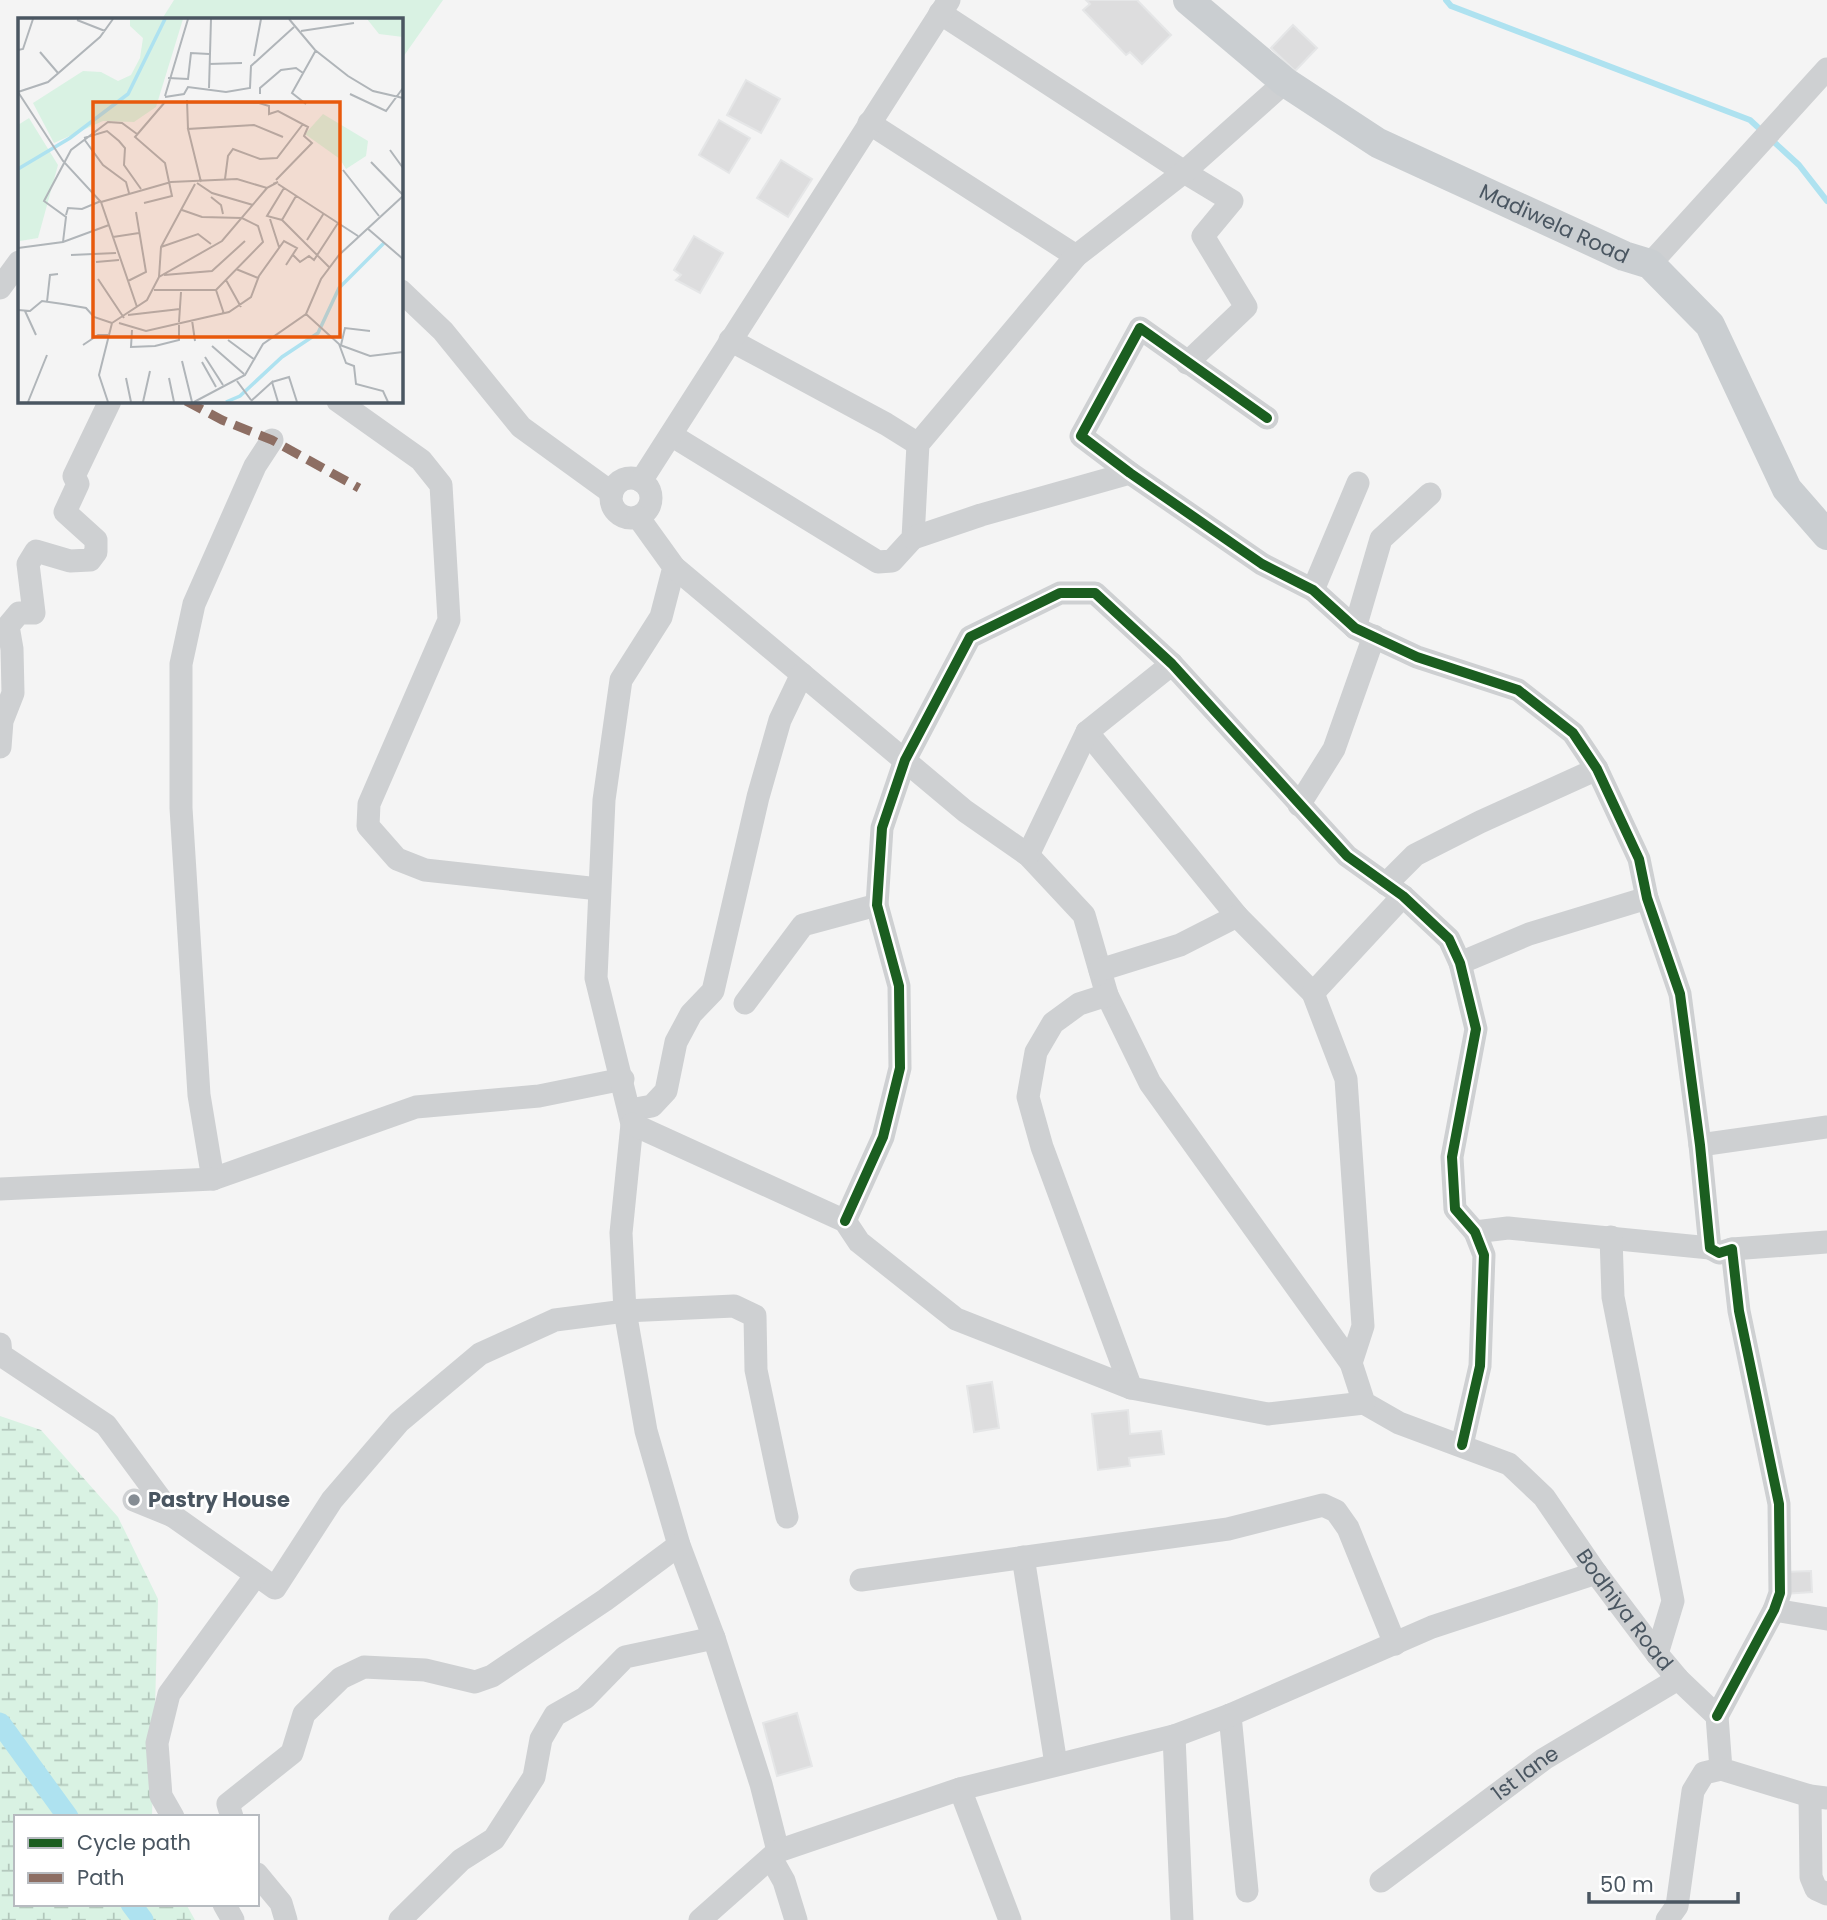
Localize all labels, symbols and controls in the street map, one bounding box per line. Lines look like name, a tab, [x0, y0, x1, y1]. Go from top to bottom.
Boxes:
inset map	[18, 18, 402, 402]
street label: Madiwela Road	[1475, 177, 1634, 270]
place label: Pastry House	[148, 1485, 290, 1514]
marker: Pastry House	[126, 1492, 142, 1508]
street label: Bodhiya Road	[1570, 1543, 1680, 1677]
street label: 1st lane	[1485, 1739, 1564, 1807]
legend	[14, 1815, 259, 1906]
text: Cycle path	[77, 1828, 191, 1857]
scale bar	[1589, 1860, 1738, 1904]
text: Path	[77, 1863, 124, 1892]
text: 50 m	[1600, 1870, 1654, 1899]

